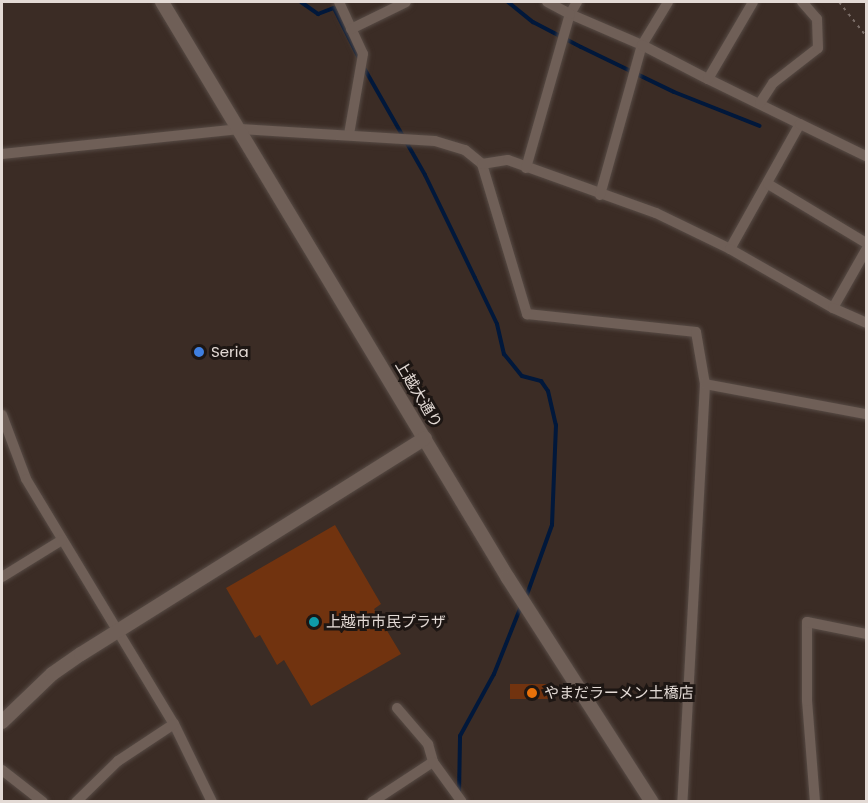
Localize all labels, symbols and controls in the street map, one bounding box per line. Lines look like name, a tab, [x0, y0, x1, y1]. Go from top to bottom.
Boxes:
place label: Seria	[211, 343, 249, 361]
marker: Seria	[192, 345, 206, 359]
street label: 上越大通り	[392, 357, 446, 431]
place label: 上越市市民プラザ	[326, 613, 446, 631]
marker: 上越市市民プラザ	[307, 615, 321, 629]
place label: やまだラーメン土橋店	[544, 684, 694, 702]
marker: やまだラーメン土橋店	[525, 686, 539, 700]

